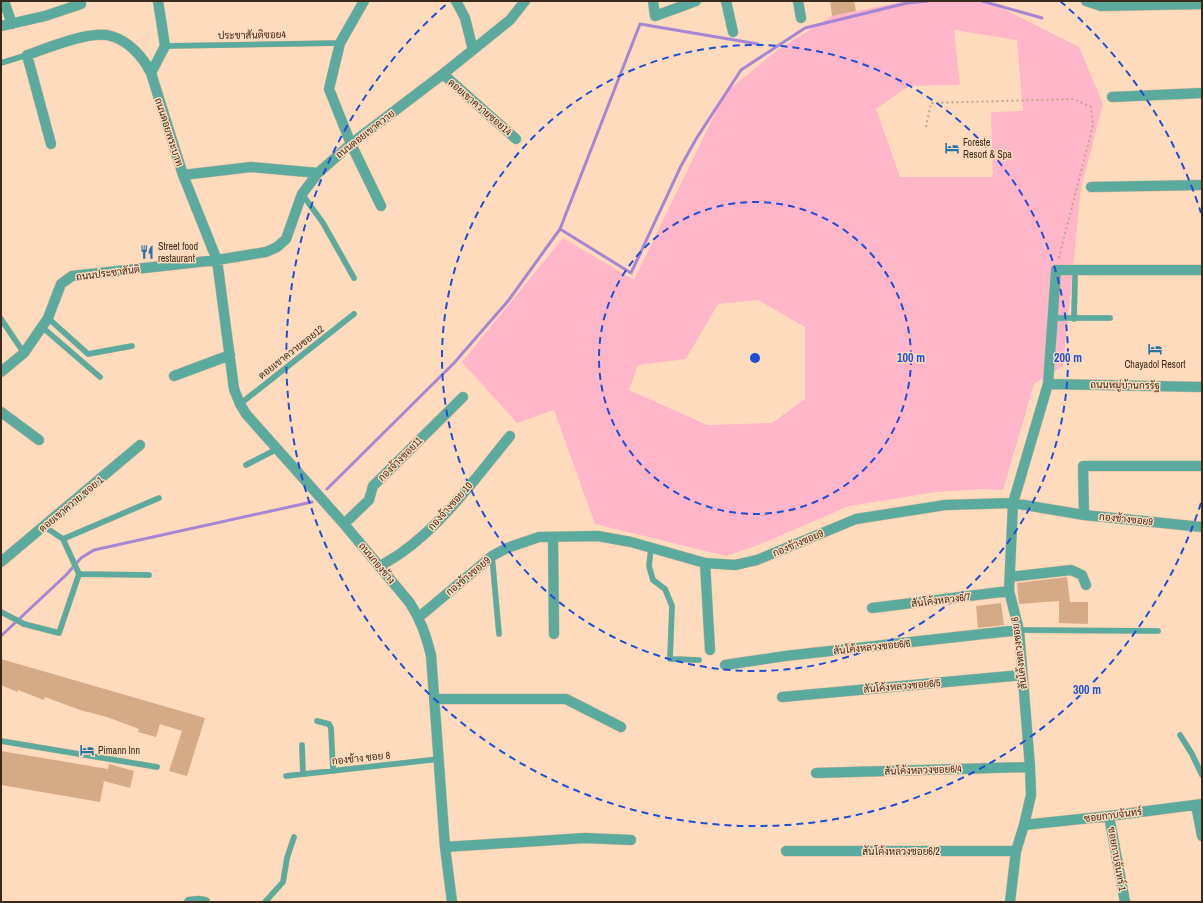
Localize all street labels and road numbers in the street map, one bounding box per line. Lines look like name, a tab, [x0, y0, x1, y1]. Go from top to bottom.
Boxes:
street label: ประชาสันติซอย4	[218, 28, 287, 42]
street label: ดอยเขาควายซอย14	[446, 76, 515, 138]
street label: ถนนดอยพระบาท	[152, 96, 186, 168]
street label: ถนนดอยเขาควาย	[333, 107, 397, 161]
street label: ถนนประชาสันติ	[75, 263, 141, 283]
street label: ดอยเขาควายซอย12	[255, 322, 327, 382]
street label: ถนนหมู่บ้านกรรัฐ	[1090, 378, 1160, 393]
street label: กองจ้างซอย11	[375, 434, 425, 484]
street label: ดอยเขาควาย ซอย 1	[36, 473, 106, 535]
street label: กองจ้างซอย 10	[425, 479, 475, 533]
street label: กองช้างซอย9	[1098, 510, 1154, 528]
street label: กองช้างซอย9	[771, 526, 826, 560]
street label: ถนนกองช้าง	[356, 540, 398, 586]
street label: กองช้างซอย9	[443, 553, 493, 598]
street label: สันโค้งหลวง6/7	[911, 590, 972, 610]
street label: สันโค้งหลวงซอย 6	[1008, 616, 1030, 690]
street label: สันโค้งหลวงซอย6/6	[833, 636, 912, 658]
street label: สันโค้งหลวงซอย6/5	[863, 676, 942, 696]
street label: กองช้าง ซอย 8	[331, 748, 391, 768]
street label: สันโค้งหลวงซอย6/4	[884, 762, 962, 778]
street label: ซอยกาบจันทร์	[1083, 804, 1143, 825]
street label: ซอยกาบจันทร์ 1	[1105, 826, 1130, 893]
street label: สันโค้งหลวงซอย6/2	[862, 845, 940, 858]

